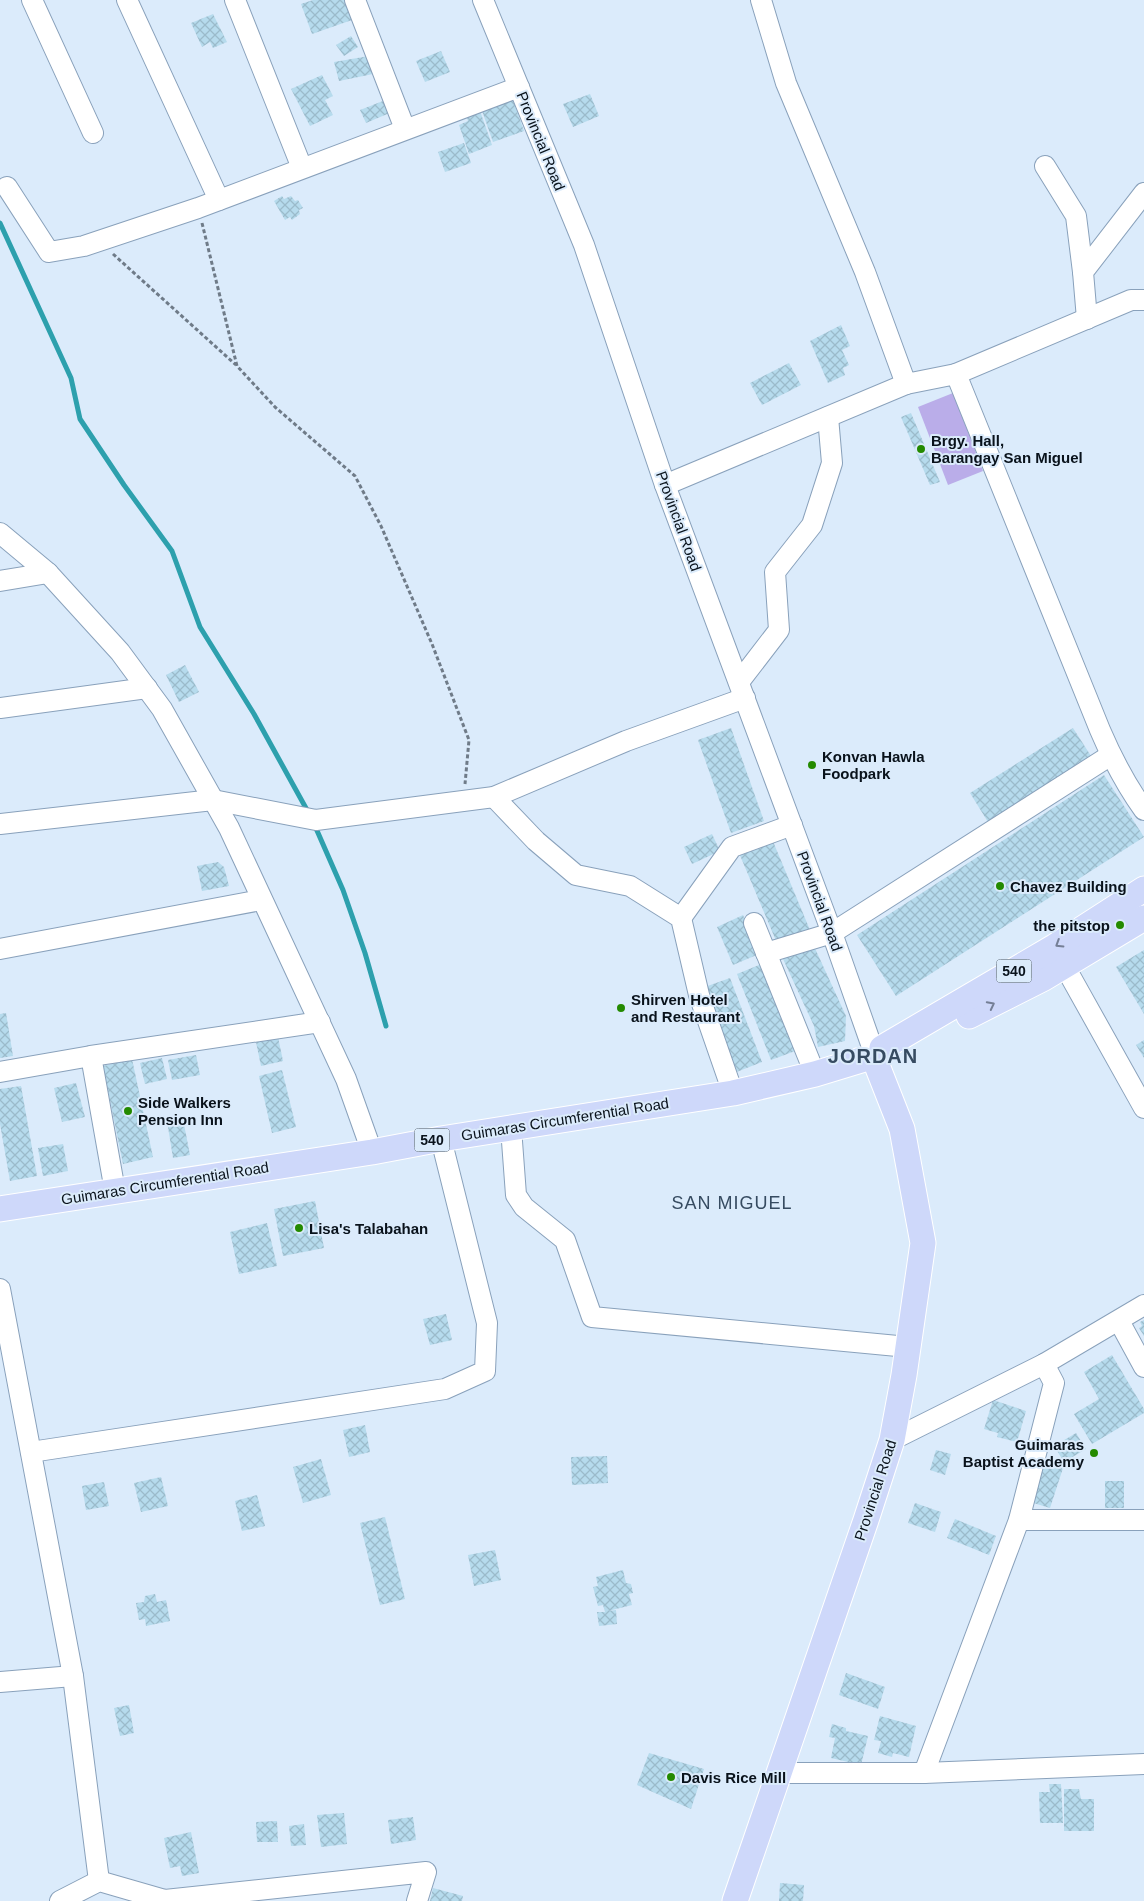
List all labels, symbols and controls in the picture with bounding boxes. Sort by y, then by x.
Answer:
street label: Provincial Road [513,89,569,193]
place label: Brgy. Hall, Barangay San Miguel [931,432,1083,466]
marker: Brgy. Hall, Barangay San Miguel [915,443,927,455]
street label: Provincial Road [653,469,705,573]
place label: Konvan Hawla Foodpark [822,748,925,782]
marker: Konvan Hawla Foodpark [806,759,818,771]
street label: Provincial Road [794,849,846,953]
place label: Chavez Building [1010,878,1127,895]
marker: Chavez Building [994,880,1006,892]
place label: the pitstop [1033,917,1110,934]
marker: the pitstop [1114,919,1126,931]
one-way arrow [1055,938,1064,947]
road number: 540 [996,959,1032,982]
place label: Shirven Hotel and Restaurant [631,991,740,1025]
one-way arrow [985,1001,994,1011]
marker: Shirven Hotel and Restaurant [615,1002,627,1014]
district label: JORDAN [828,1045,918,1067]
place label: Side Walkers Pension Inn [138,1094,231,1128]
street label: Guimaras Circumferential Road [460,1094,670,1144]
marker: Side Walkers Pension Inn [122,1105,134,1117]
road number: 540 [414,1128,450,1152]
street label: Guimaras Circumferential Road [60,1158,270,1208]
district label: SAN MIGUEL [671,1193,793,1213]
place label: Lisa's Talabahan [309,1220,428,1237]
marker: Lisa's Talabahan [293,1222,305,1234]
place label: Guimaras Baptist Academy [963,1436,1085,1470]
street label: Provincial Road [851,1437,899,1543]
marker: Guimaras Baptist Academy [1088,1447,1100,1459]
place label: Davis Rice Mill [681,1769,786,1786]
marker: Davis Rice Mill [665,1771,677,1783]

